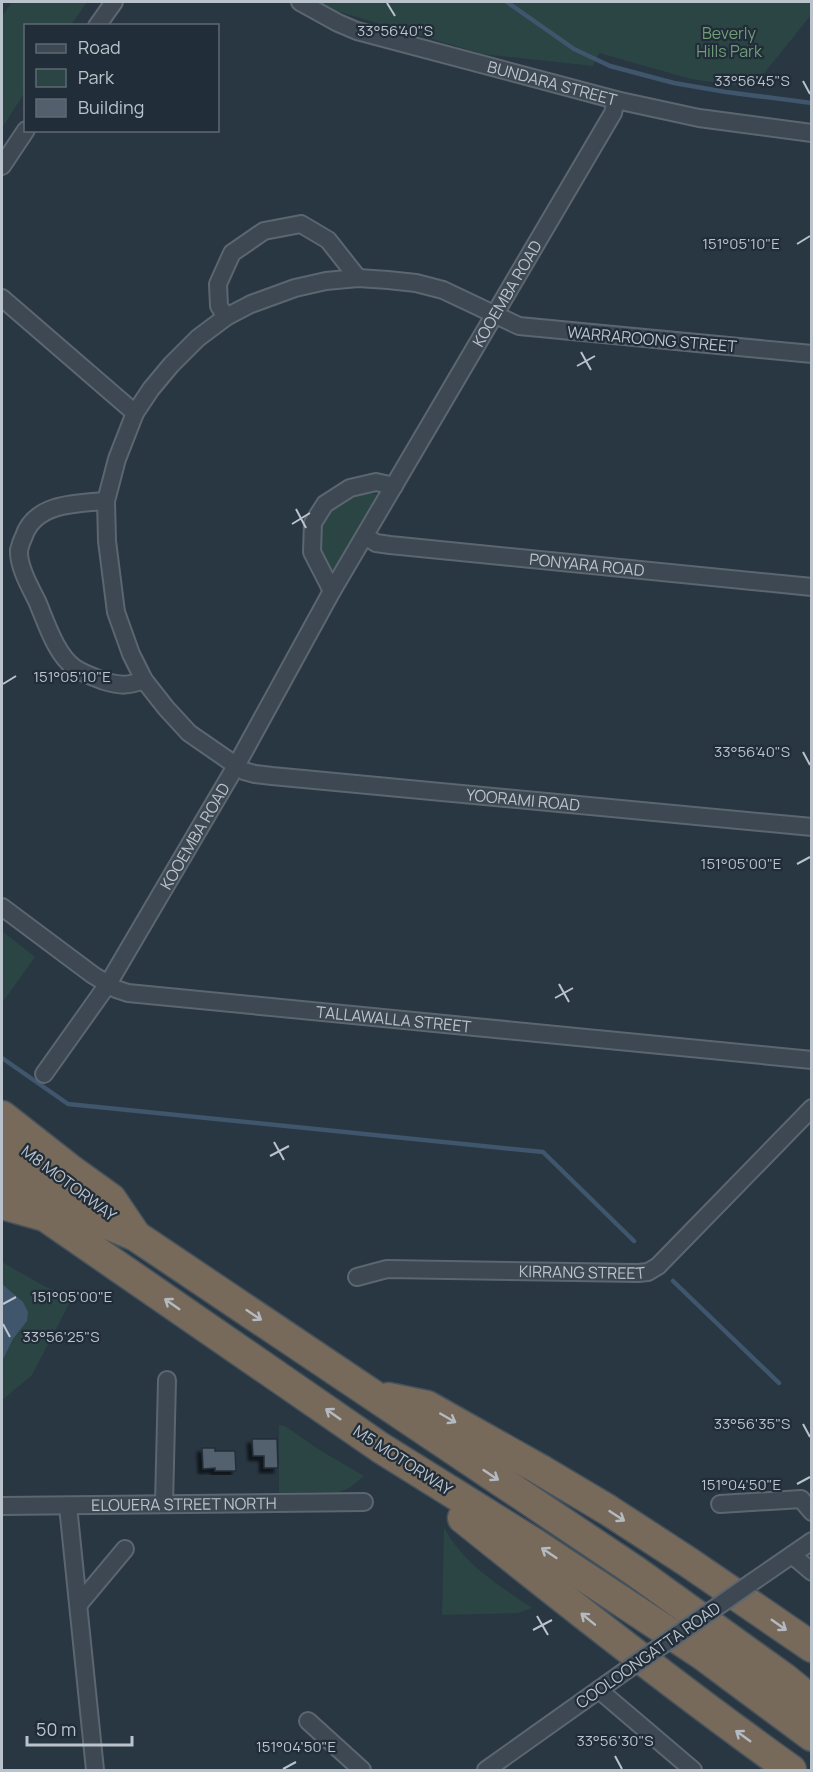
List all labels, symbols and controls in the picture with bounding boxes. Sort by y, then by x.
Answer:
text: 33°56'40"S [357,20,433,41]
park label: Beverly Hills Park [696,22,763,62]
legend [24,24,219,132]
text: Road [78,35,121,59]
street label: BUNDARA STREET [485,55,620,111]
text: Park [78,65,115,89]
text: 33°56'45"S [714,70,790,91]
text: Building [78,95,144,119]
text: 151°05'10"E [702,233,780,254]
street label: KOOEMBA ROAD [467,236,547,351]
street label: WARRAROONG STREET [566,321,738,357]
street label: PONYARA ROAD [528,548,646,581]
text: 151°05'10"E [33,666,111,687]
text: 33°56'40"S [714,741,790,762]
street label: KOOEMBA ROAD [155,778,235,893]
street label: YOORAMI ROAD [465,783,581,816]
text: 151°05'00"E [701,853,781,874]
street label: TALLAWALLA STREET [315,1000,473,1038]
street label: M8 MOTORWAY [17,1140,121,1226]
street label: KIRRANG STREET [519,1260,647,1284]
text: 151°05'00"E [32,1286,112,1307]
one-way arrow [164,1298,181,1310]
one-way arrow [245,1309,262,1321]
text: 33°56'25"S [23,1326,99,1347]
one-way arrow [325,1408,341,1420]
one-way arrow [439,1413,456,1425]
text: 33°56'35"S [714,1413,790,1434]
street label: M5 MOTORWAY [349,1420,457,1500]
one-way arrow [483,1468,500,1481]
text: 151°04'50"E [701,1474,781,1495]
street label: ELOUERA STREET NORTH [91,1492,277,1516]
one-way arrow [608,1510,625,1522]
one-way arrow [541,1547,558,1560]
street label: COOLOONGATTA ROAD [571,1597,725,1713]
one-way arrow [580,1612,596,1625]
one-way arrow [770,1619,787,1631]
scale bar [27,1709,132,1747]
text: 50 m [36,1717,76,1741]
text: 33°56'30"S [576,1730,654,1751]
one-way arrow [736,1730,752,1743]
text: 151°04'50"E [256,1736,336,1757]

